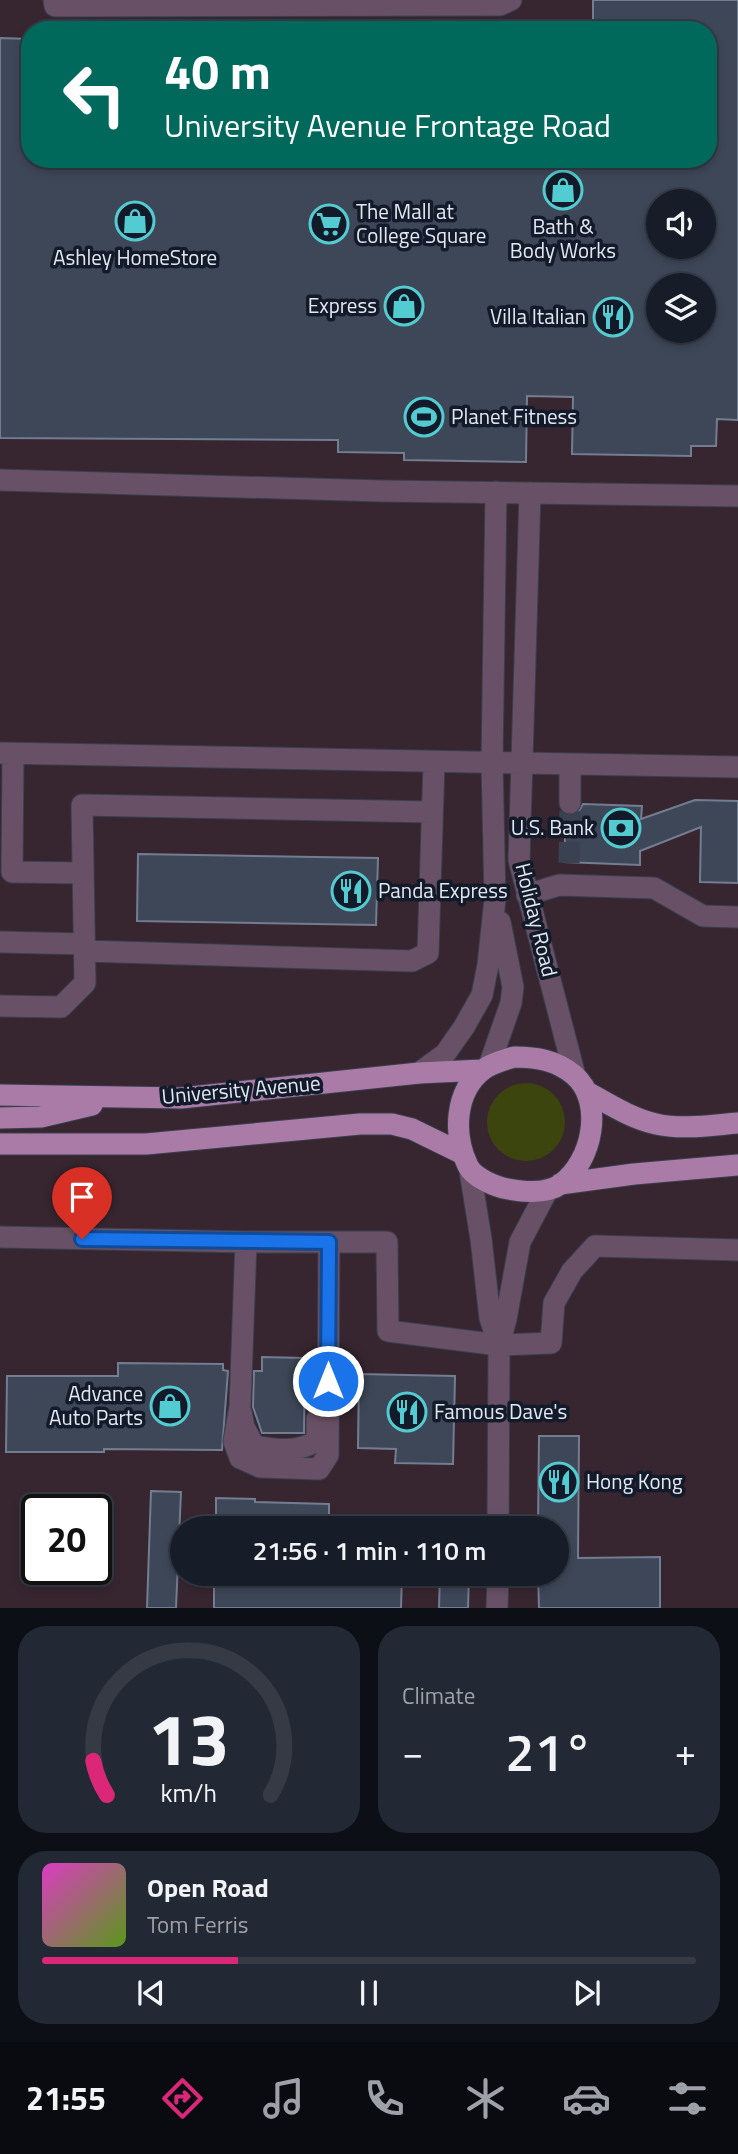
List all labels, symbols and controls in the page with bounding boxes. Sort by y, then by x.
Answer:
text: 40 m [164,33,271,108]
icon: left [49,49,140,140]
text: University Avenue Frontage Road [164,101,611,149]
shop icon: Bath & Body Works [542,169,584,211]
map controls [646,189,716,343]
button: sound [646,189,716,259]
place label: The Mall at College Square [356,195,486,251]
shop icon: Ashley HomeStore [114,200,156,242]
supermarket icon: The Mall at College Square [308,203,350,245]
place label: Bath & Body Works [510,210,616,266]
place label: Ashley HomeStore [53,241,217,273]
button: layers [646,273,716,343]
shop icon: Express [383,285,425,327]
place label: Express [308,289,377,321]
restaurant icon: Villa Italian [592,296,634,338]
place label: Villa Italian [490,300,586,332]
sports icon: Planet Fitness [403,396,445,438]
place label: Planet Fitness [451,400,577,432]
bank icon: U.S. Bank [600,807,642,849]
place label: U.S. Bank [511,811,594,843]
street label: Holiday Road [507,859,567,980]
restaurant icon: Panda Express [330,870,372,912]
place label: Panda Express [378,874,508,906]
street label: University Avenue [160,1066,322,1112]
pin [52,1167,112,1239]
icon: arrive [63,1178,101,1216]
position arrow [291,1344,365,1418]
place label: Advance Auto Parts [49,1377,143,1433]
shop icon: Advance Auto Parts [149,1385,191,1427]
restaurant icon: Famous Dave's [386,1391,428,1433]
place label: Famous Dave's [434,1395,567,1427]
restaurant icon: Hong Kong [538,1461,580,1503]
place label: Hong Kong [586,1465,683,1497]
speed limit sign: 20 [21,1494,112,1585]
text: 21:56 · 1 min · 110 m [253,1531,486,1570]
text: Climate [402,1678,475,1713]
text: 13 [148,1684,230,1794]
text: 21° [505,1712,593,1791]
text: − [402,1723,423,1781]
text: + [675,1723,696,1781]
text: km/h [161,1774,217,1812]
text: Open Road [147,1868,269,1907]
text: Tom Ferris [147,1907,248,1942]
icon: previous [132,1974,170,2012]
icon: pause [350,1974,388,2012]
icon: next [568,1974,606,2012]
text: 21:55 [26,2074,106,2122]
icon: directions [158,2074,207,2123]
icon: music [259,2074,308,2123]
icon: phone [360,2074,409,2123]
icon: climate [461,2074,510,2123]
icon: car [562,2074,611,2123]
icon: filters [663,2074,712,2123]

